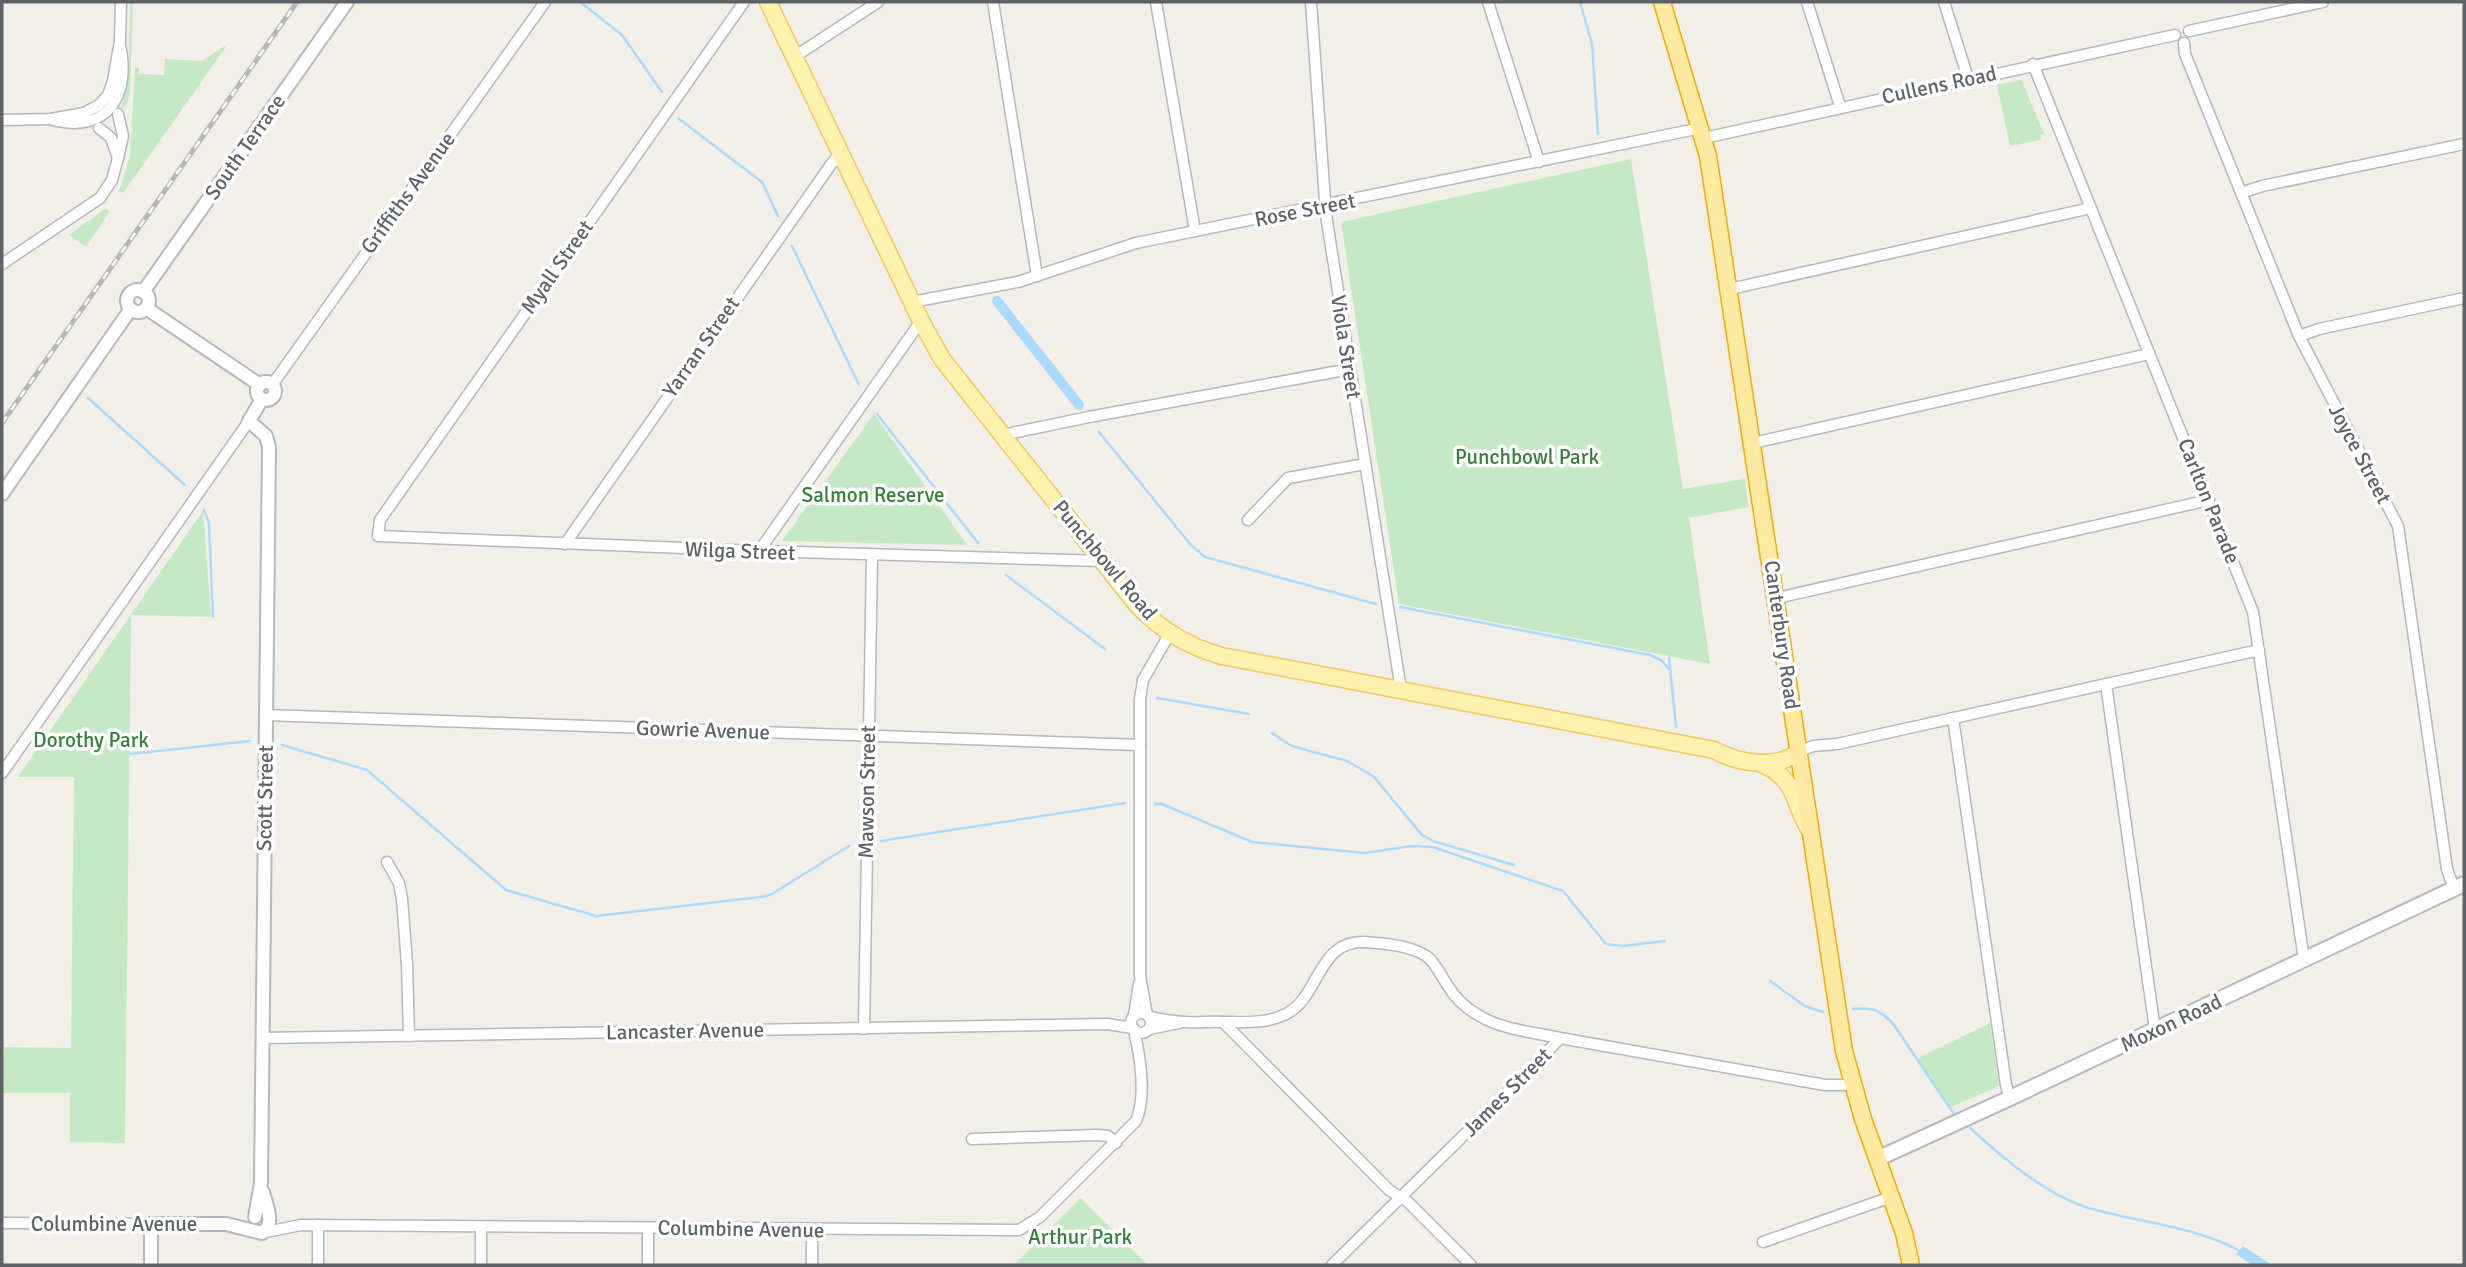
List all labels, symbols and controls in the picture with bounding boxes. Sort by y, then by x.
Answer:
street label: Cullens Road [1879,60,1999,110]
street label: South Terrace [199,89,291,205]
street label: Griffiths Avenue [355,127,461,259]
street label: Rose Street [1252,187,1358,233]
street label: Myall Street [515,215,599,319]
street label: Yarran Street [657,292,745,402]
street label: Viola Street [1325,293,1367,401]
street label: Joyce Street [2323,400,2397,508]
street label: Carlton Parade [2172,435,2246,567]
park label: Punchbowl Park [1455,444,1599,470]
park label: Salmon Reserve [802,482,944,508]
street label: Punchbowl Road [1047,495,1163,625]
street label: Wilga Street [684,536,796,566]
street label: Canterbury Road [1759,559,1805,711]
street label: Gowrie Avenue [636,715,770,745]
street label: Mawson Street [853,725,881,859]
park label: Dorothy Park [33,727,149,753]
street label: Scott Street [251,745,279,851]
street label: Moxon Road [2116,988,2226,1058]
street label: Lancaster Avenue [606,1017,764,1045]
street label: James Street [1457,1042,1557,1142]
street label: Columbine Avenue [31,1211,197,1237]
street label: Columbine Avenue [657,1215,825,1243]
park label: Arthur Park [1028,1224,1132,1250]

